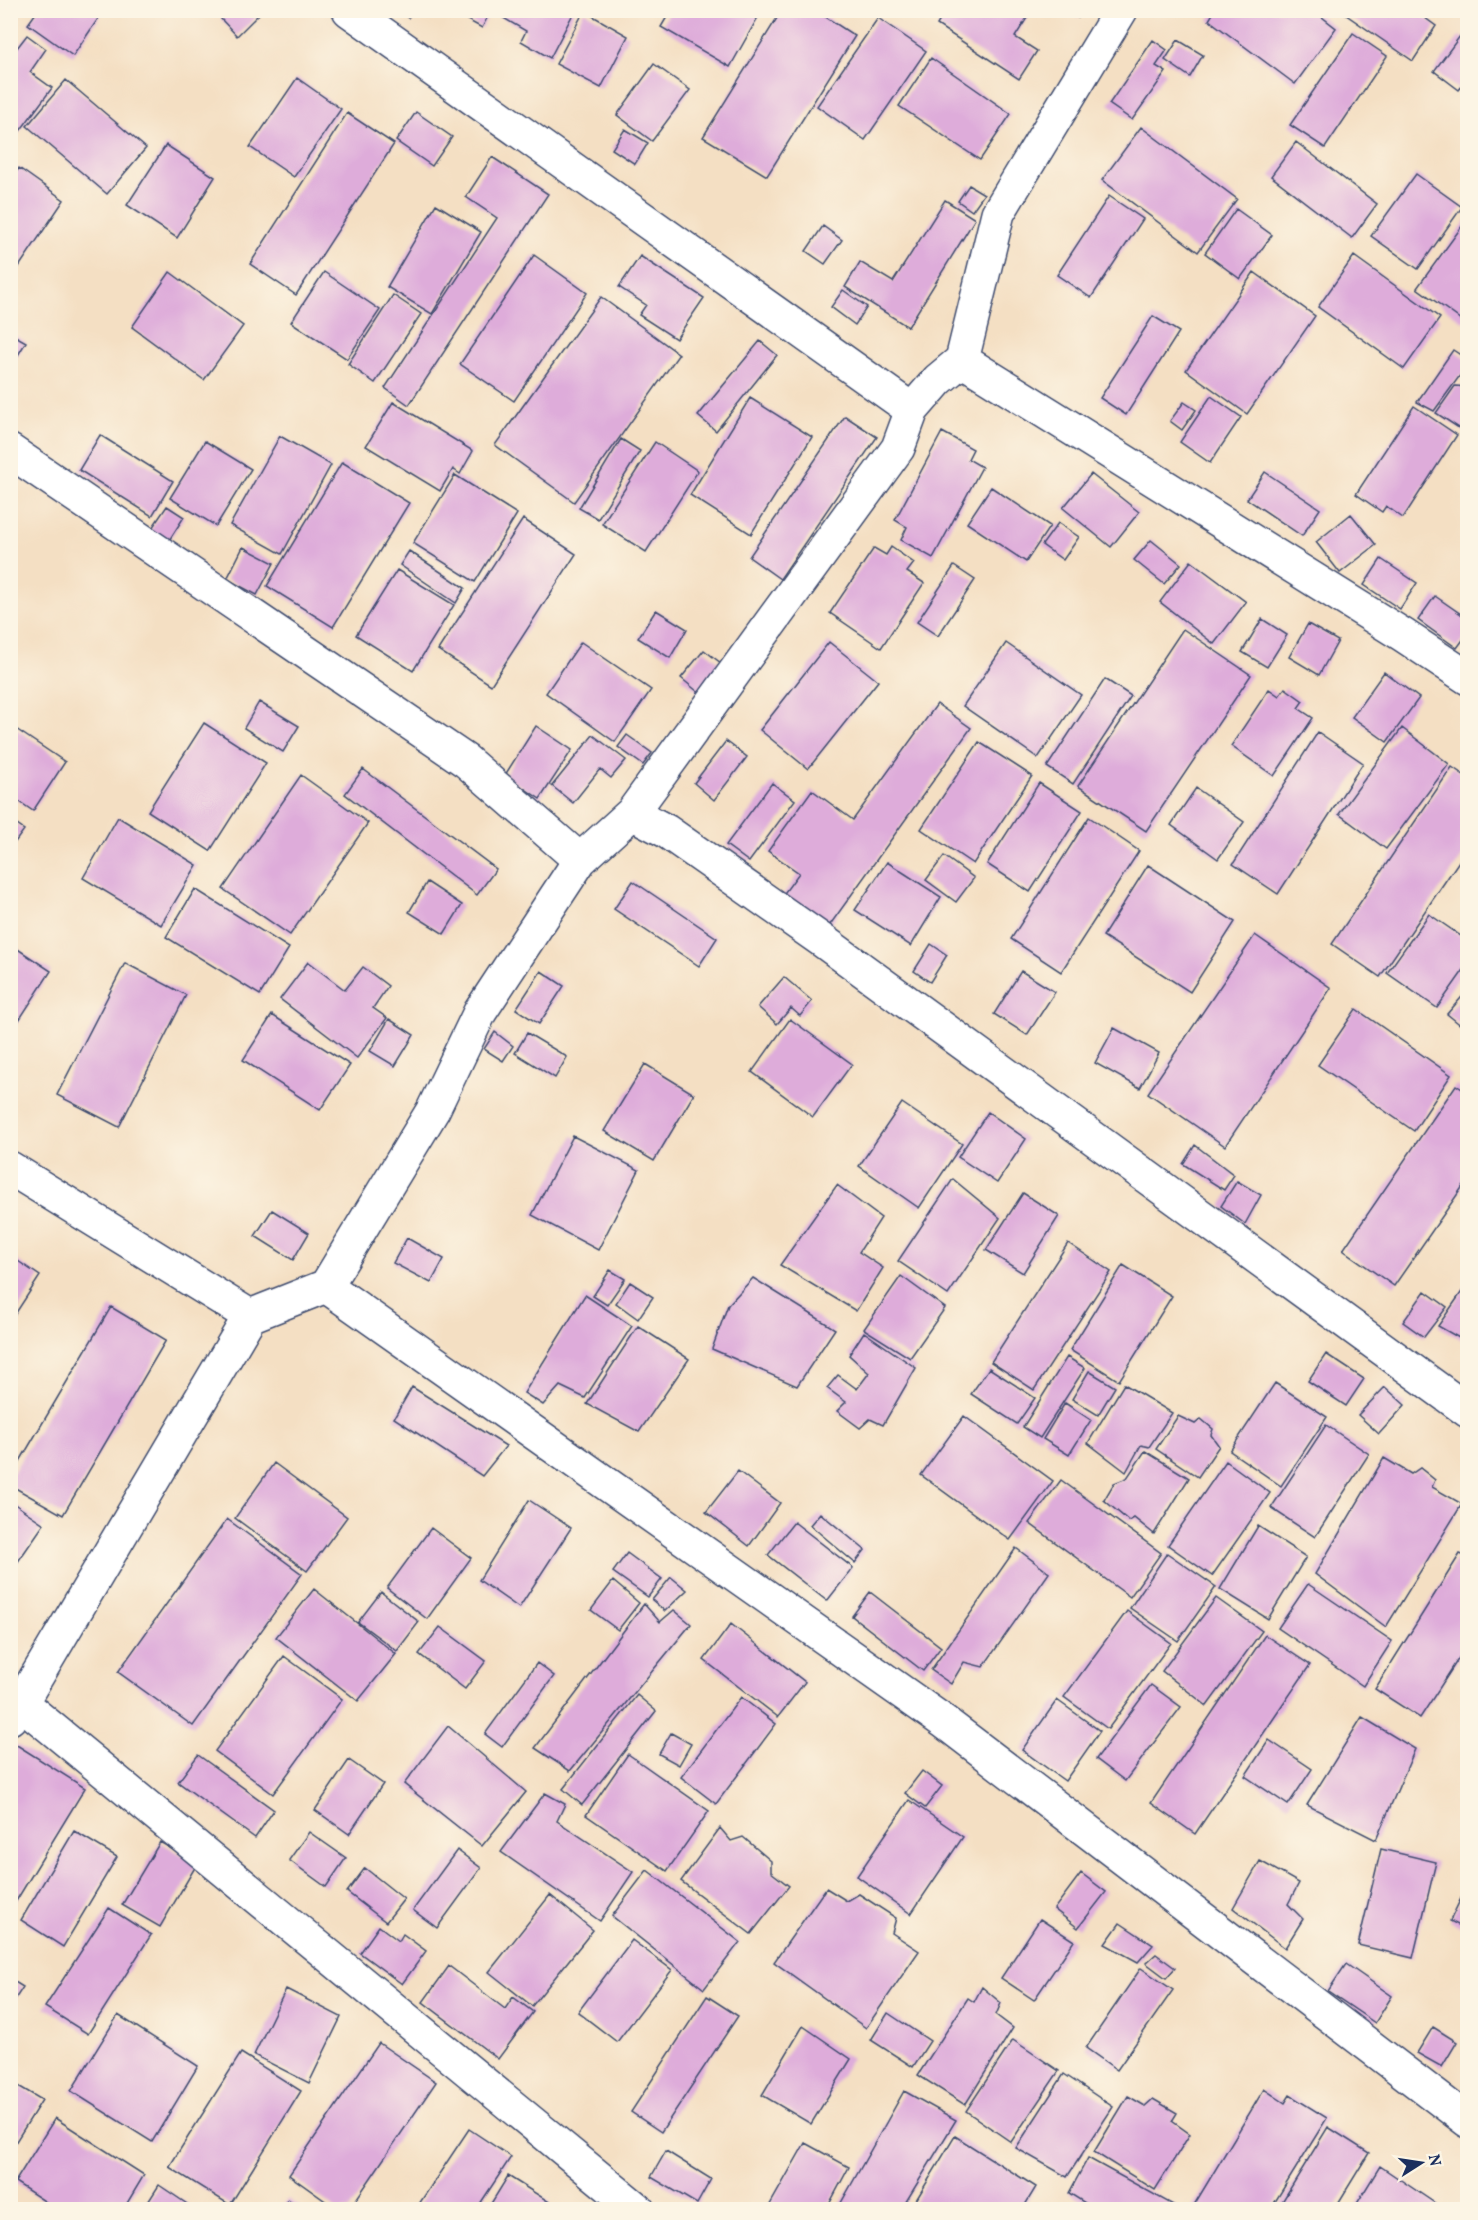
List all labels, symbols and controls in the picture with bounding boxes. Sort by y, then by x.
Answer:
north arrow [1391,2133,1451,2193]
text: N [1422,2152,1446,2169]

